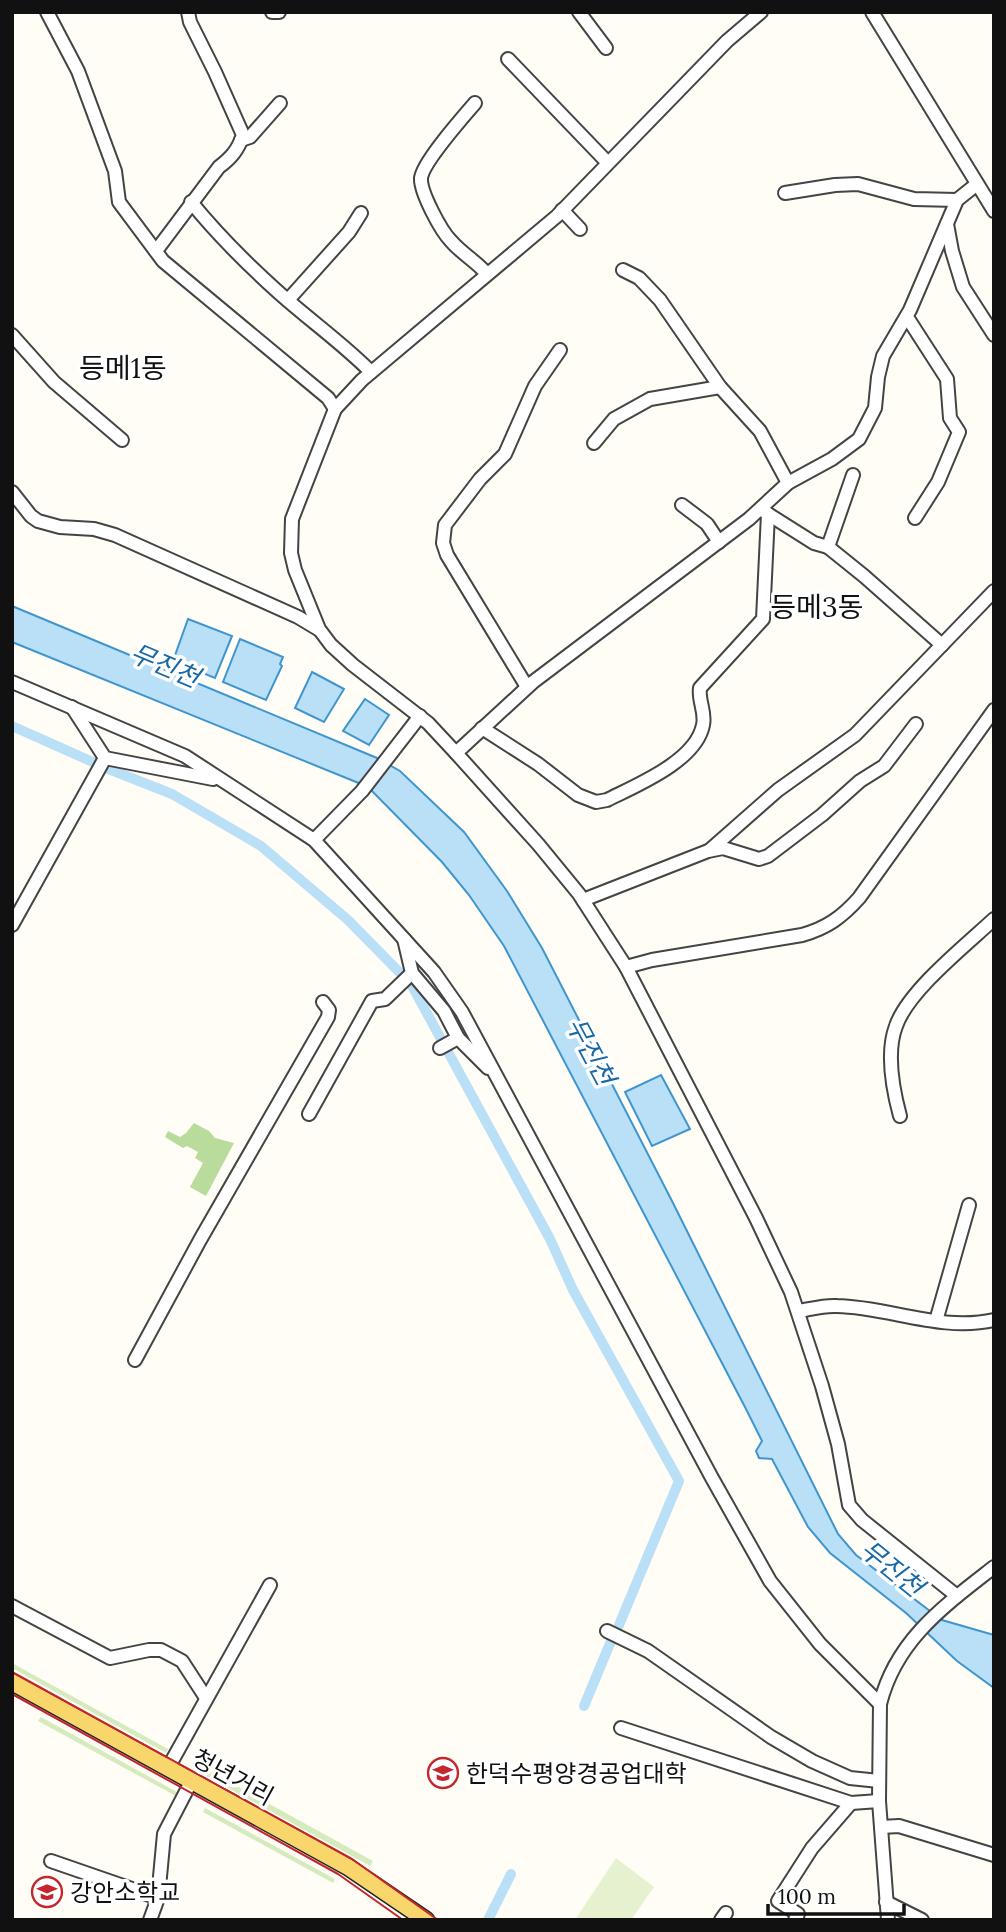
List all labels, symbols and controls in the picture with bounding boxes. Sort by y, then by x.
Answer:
district label: 등메1동 [79,350,167,386]
district label: 등메3동 [771,589,863,625]
water label: 무진천 [126,636,207,695]
water label: 무진천 [560,1012,624,1093]
water label: 무진천 [854,1533,933,1605]
street label: 청년거리 [187,1742,279,1812]
school or university icon: 한덕수평양경공업대학 [426,1756,460,1790]
place label: 한덕수평양경공업대학 [466,1758,687,1789]
scale bar [768,1872,904,1916]
school or university icon: 강안소학교 [30,1875,64,1909]
place label: 강안소학교 [70,1877,180,1908]
text: 100 m [778,1883,836,1910]

